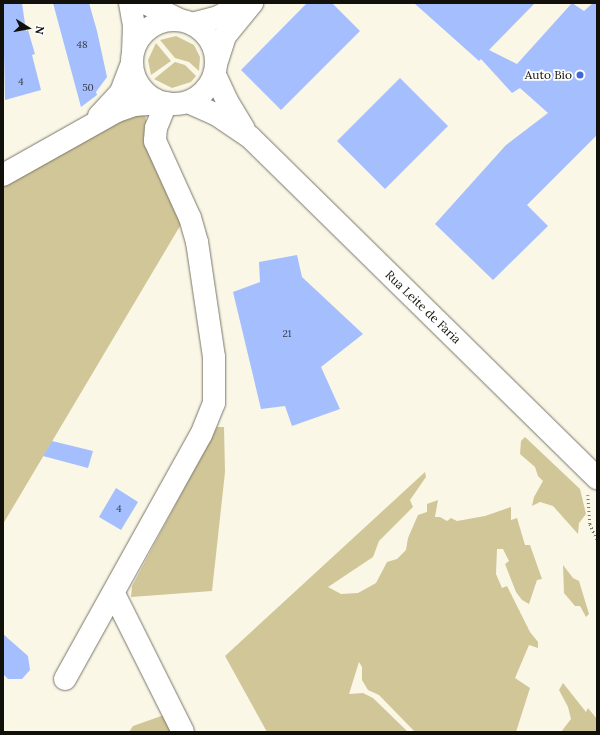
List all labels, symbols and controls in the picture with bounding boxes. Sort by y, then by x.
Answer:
north arrow [8,8,48,48]
text: N [32,25,47,36]
house number: 48 [76,39,88,51]
place label: Auto Bio [525,68,572,82]
marker: Auto Bio [575,70,585,80]
house number: 4 [18,76,24,88]
house number: 50 [82,82,94,94]
street label: Rua Leite de Faria [382,267,464,347]
house number: 21 [282,328,292,340]
house number: 4 [116,503,122,515]

